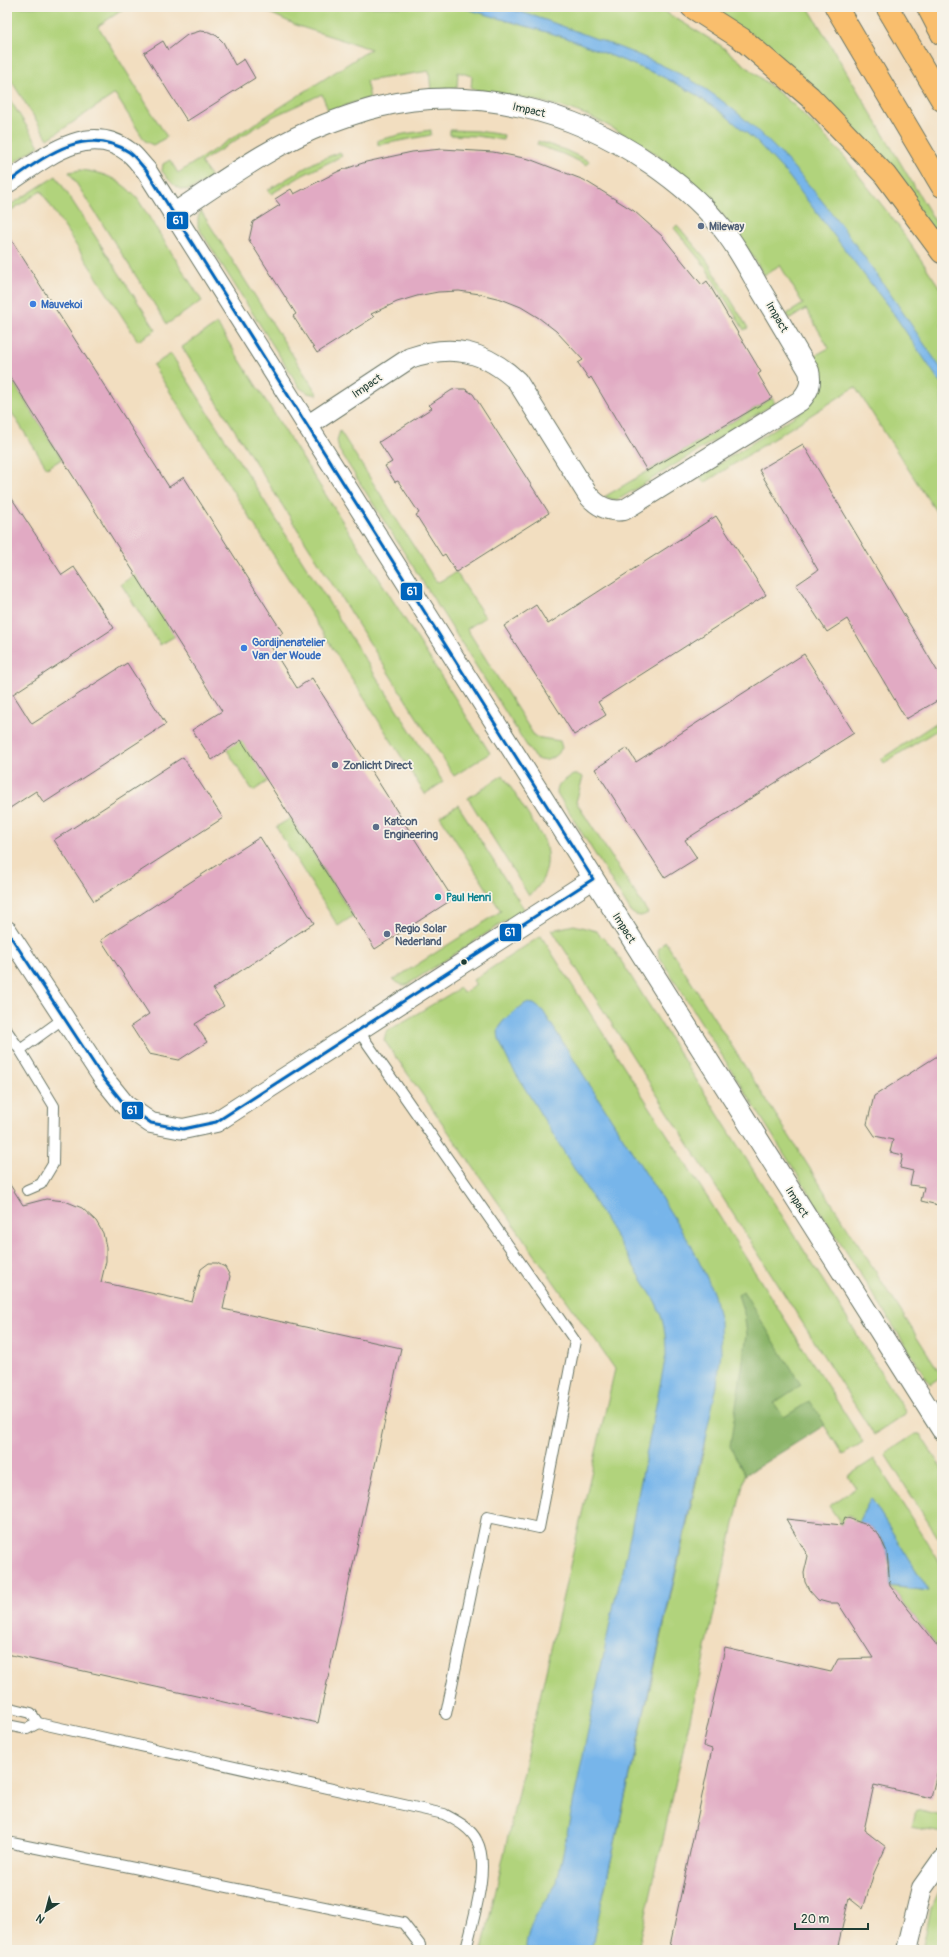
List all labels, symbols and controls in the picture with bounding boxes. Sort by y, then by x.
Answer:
street label: Impact [511,100,547,120]
line badge: 61 [166,211,189,230]
text: 61 [173,214,183,227]
place label: Mileway [709,220,744,233]
marker: Mileway [696,221,706,231]
place label: Mauvekoi [41,298,82,311]
marker: Mauvekoi [28,299,38,309]
street label: Impact [763,299,791,335]
street label: Impact [350,371,385,401]
line badge: 61 [400,582,423,601]
text: 61 [407,585,417,598]
place label: Gordijnenatelier Van der Woude [252,636,326,662]
marker: Gordijnenatelier Van der Woude [239,643,249,653]
place label: Zonlicht Direct [343,759,413,772]
marker: Zonlicht Direct [330,760,340,770]
place label: Katcon Engineering [384,815,438,841]
marker: Katcon Engineering [371,822,381,832]
place label: Paul Henri [446,891,491,904]
marker: Paul Henri [433,892,443,902]
street label: Impact [610,910,639,946]
place label: Regio Solar Nederland [395,922,448,948]
line badge: 61 [499,923,522,942]
text: 61 [505,926,515,939]
marker: Regio Solar Nederland [382,929,392,939]
unlabelled marker [459,957,469,967]
line badge: 61 [121,1101,144,1120]
text: 61 [127,1104,137,1117]
street label: Impact [783,1184,812,1220]
north arrow [26,1891,66,1931]
scale bar [795,1905,868,1931]
text: N [33,1911,47,1926]
text: 20 m [801,1912,830,1927]

